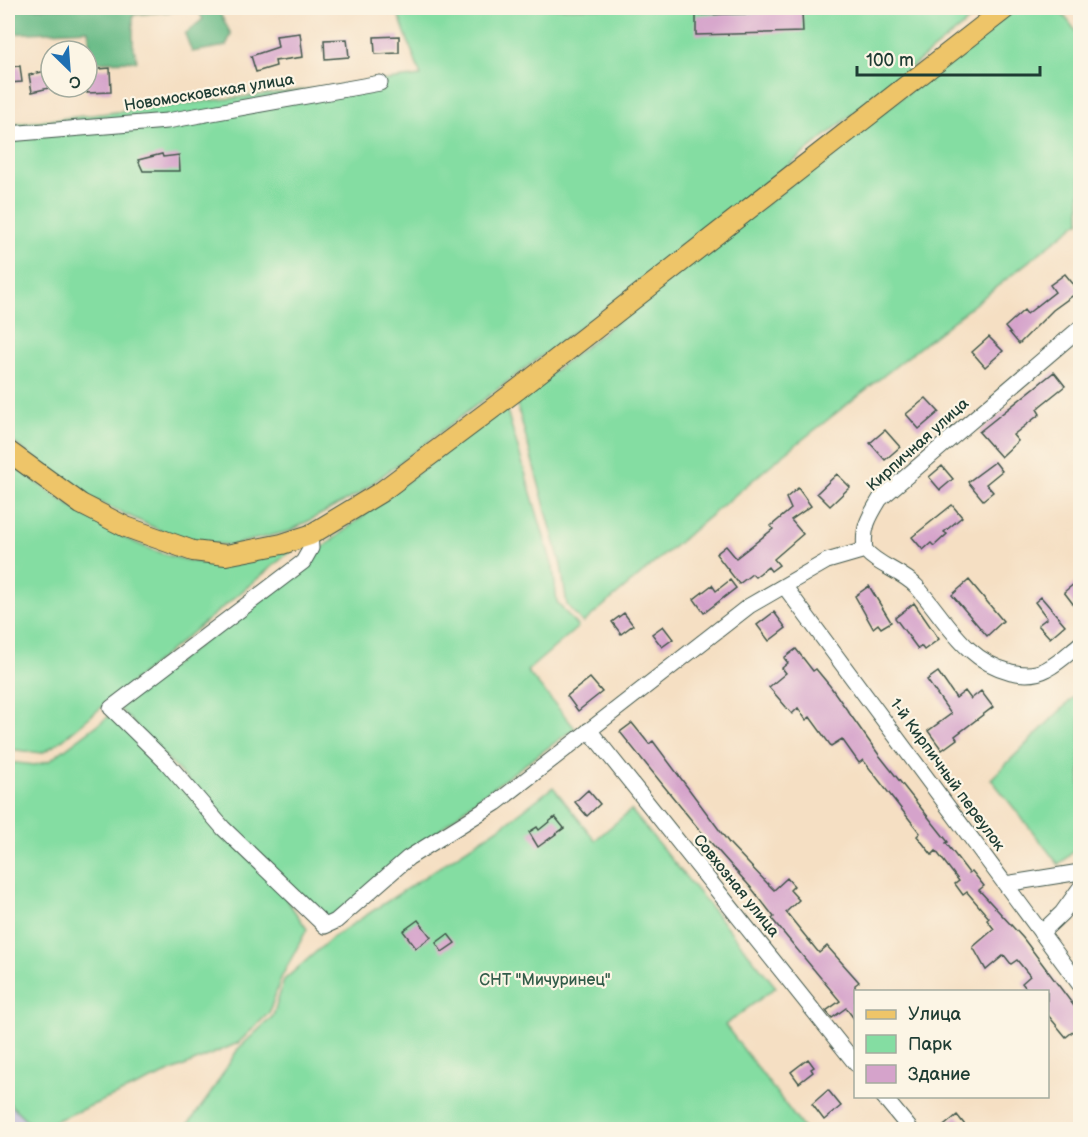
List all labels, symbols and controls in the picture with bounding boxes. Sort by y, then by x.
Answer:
north arrow [39,39,99,99]
scale bar [857,39,1040,77]
text: 100 m [866,50,914,71]
text: С [66,70,84,92]
street label: Новомосковская улица [123,70,296,116]
street label: Кирпичная улица [863,394,973,496]
street label: 1-й Кирпичный переулок [885,695,1009,855]
street label: Совхозная улица [689,831,784,942]
park label: СНТ "Мичуринец" [479,971,611,990]
legend [854,990,1049,1098]
text: Улица [908,1004,962,1025]
text: Парк [908,1034,952,1055]
text: Здание [908,1064,970,1085]

